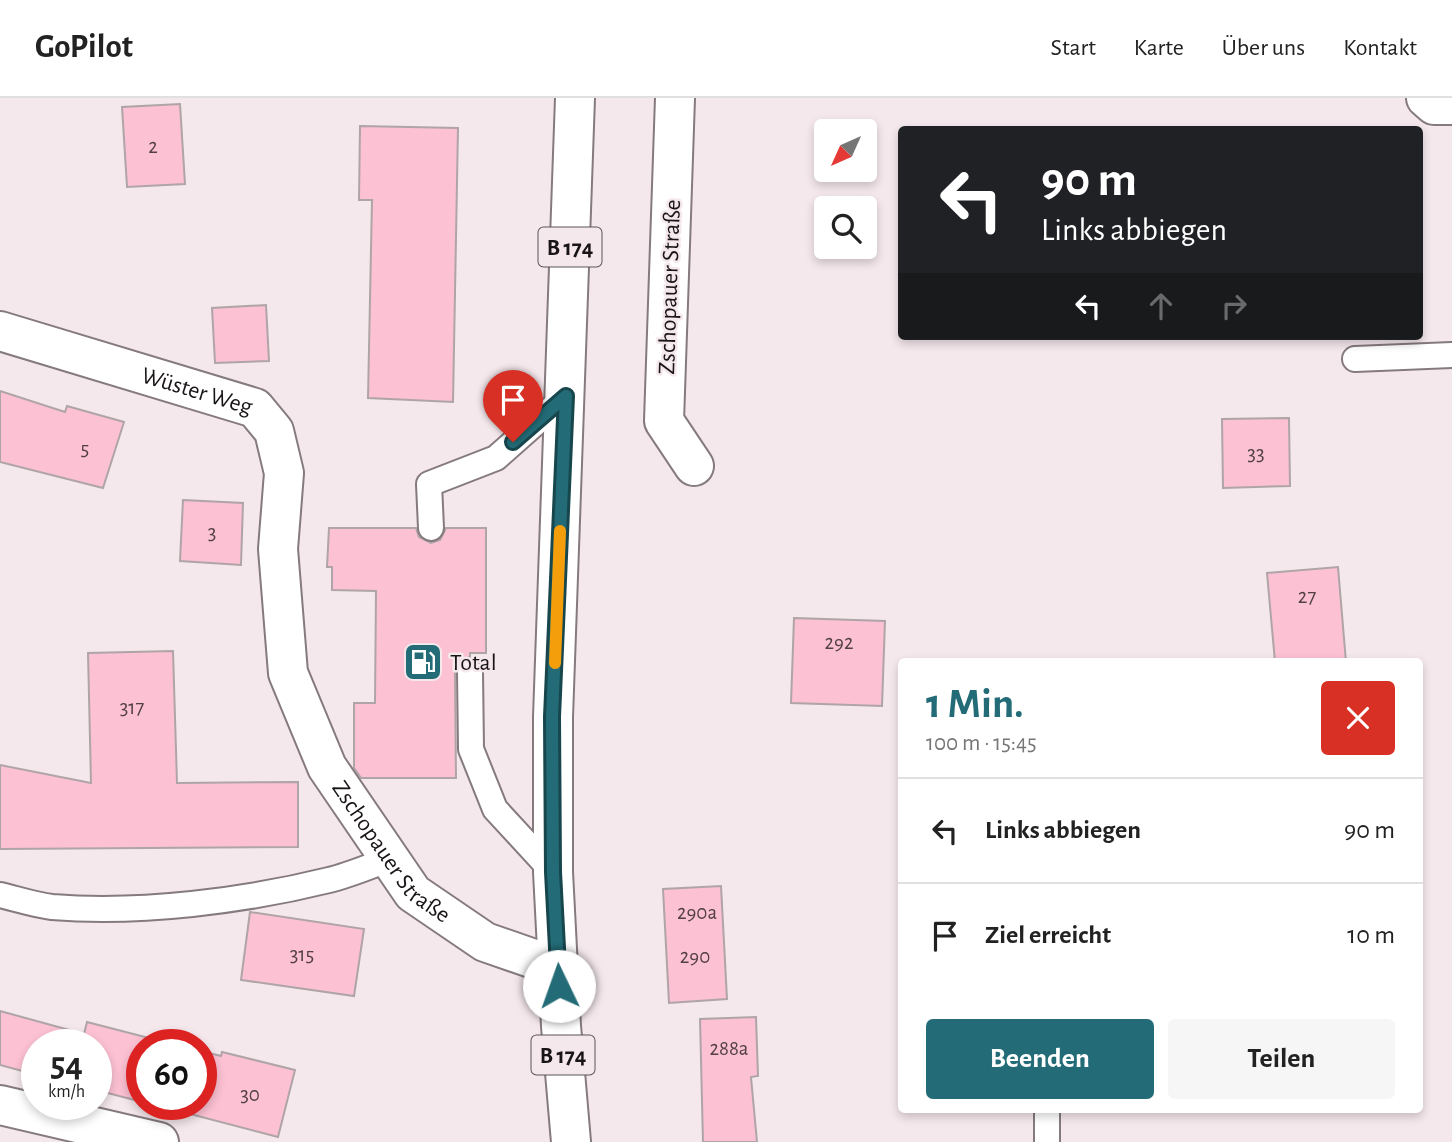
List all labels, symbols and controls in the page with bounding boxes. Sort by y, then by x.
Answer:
text: GoPilot [35,31,133,64]
text: Start [1051,36,1096,60]
text: Karte [1134,36,1184,60]
text: Über uns [1222,36,1305,60]
text: Kontakt [1343,36,1417,60]
north arrow [814,119,877,182]
map controls [814,119,877,259]
house number: 2 [148,136,158,157]
icon: left [926,154,1017,245]
text: 90 m [1041,156,1137,205]
button: search [814,196,877,259]
street label: Zschopauer Straße [655,199,685,375]
text: Links abbiegen [1041,214,1227,246]
road number: B 174 [538,228,602,266]
icon: left [1069,287,1107,325]
icon: ahead [1142,287,1180,325]
icon: right [1215,287,1253,325]
street label: Wüster Weg [139,363,255,420]
pin [483,370,543,442]
icon: arrive [494,381,532,419]
house number: 5 [81,438,89,459]
house number: 33 [1247,443,1265,464]
house number: 3 [208,522,216,543]
house number: 27 [1298,586,1316,607]
house number: 292 [825,632,853,653]
fuel station icon: Total [402,641,444,683]
place label: Total [450,651,497,675]
button: close [1321,681,1395,755]
text: 1 Min. [926,683,1024,725]
house number: 317 [120,697,145,718]
text: 100 m · 15:45 [926,732,1037,755]
street label: Zschopauer Straße [327,777,454,928]
icon: left [926,812,964,850]
text: Links abbiegen [985,817,1141,843]
text: 90 m [1344,817,1395,843]
house number: 290a [677,902,717,923]
icon: arrive [926,917,964,955]
text: Ziel erreicht [985,922,1111,948]
text: 10 m [1347,922,1395,948]
house number: 315 [290,944,314,965]
house number: 290 [680,946,710,967]
position arrow [522,949,596,1023]
button: Beenden [926,1019,1154,1099]
button: Teilen [1168,1019,1395,1099]
speed limit sign: 60 [126,1029,217,1120]
road number: B 174 [532,1036,594,1074]
house number: 288a [709,1038,749,1059]
text: 54 [50,1048,83,1083]
text: km/h [48,1083,85,1101]
house number: 30 [240,1084,260,1105]

